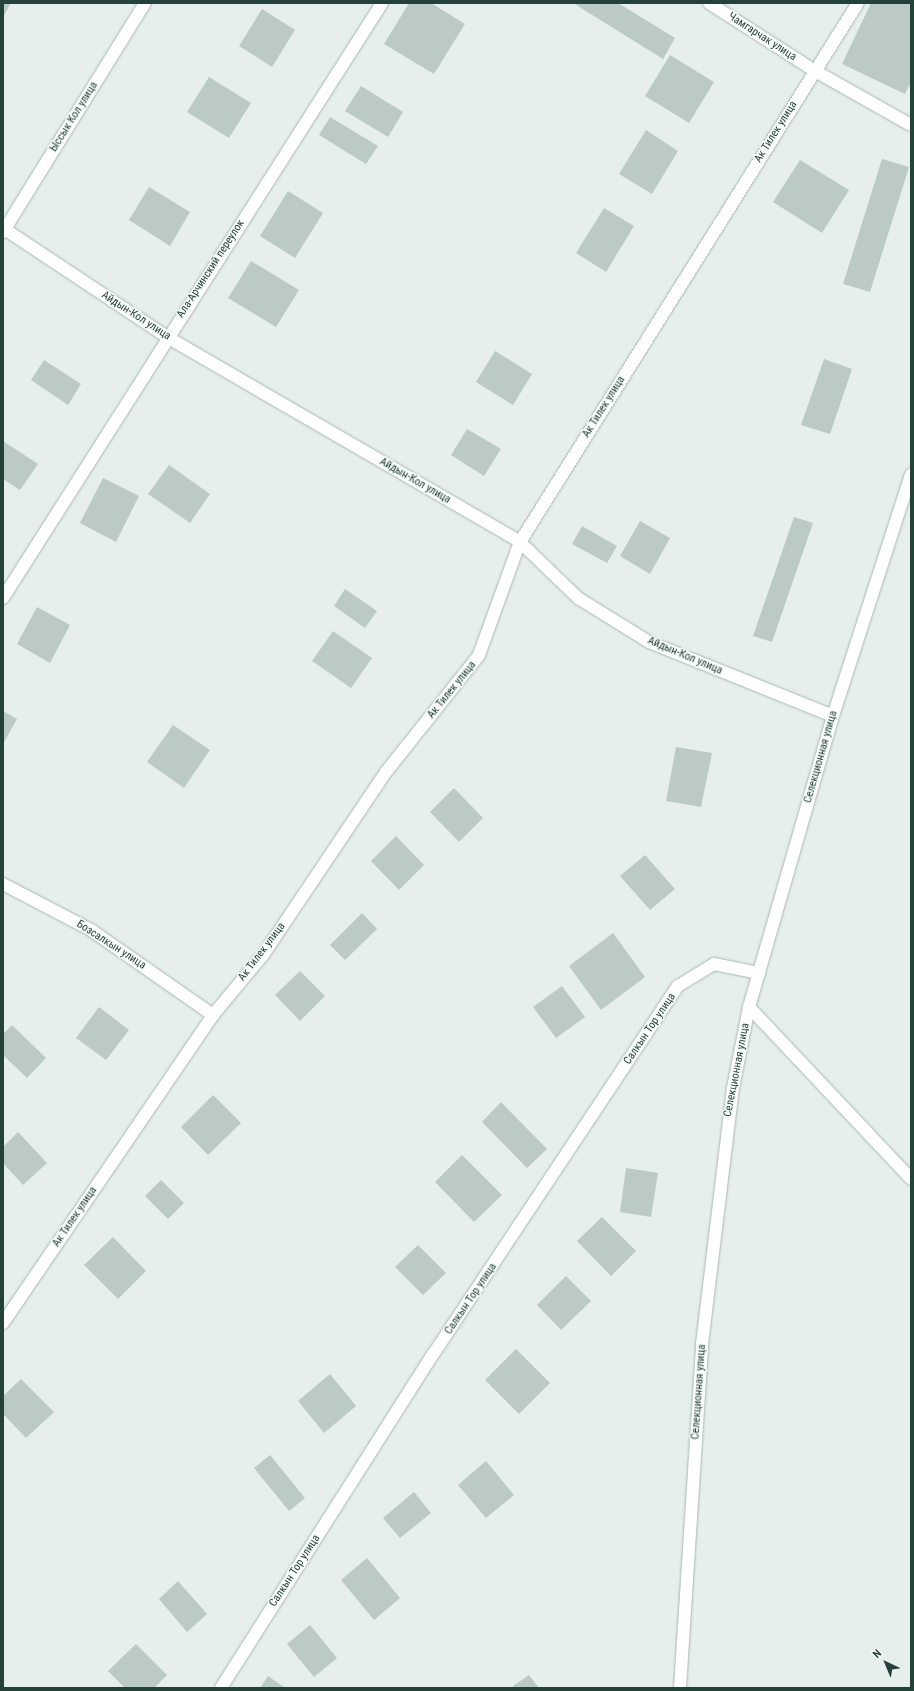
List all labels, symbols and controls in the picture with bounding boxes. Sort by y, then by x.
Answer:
street label: Чамгарчак улица [725,10,799,64]
street label: Ыссык Кол улица [47,80,101,154]
street label: Ак Тилек улица [752,99,800,165]
street label: Ала-Арчинский переулок [174,217,248,321]
street label: Айдын-Кол улица [99,289,173,343]
street label: Ак Тилек улица [580,374,628,440]
street label: Айдын-Кол улица [377,455,453,507]
street label: Айдын-Кол улица [646,634,724,678]
street label: Ак Тилек улица [425,659,479,721]
street label: Селекционная улица [802,709,840,805]
street label: Бозсалкын улица [74,918,148,972]
street label: Ак Тилек улица [236,920,288,984]
street label: Салкын Тор улица [621,991,679,1067]
street label: Селекционная улица [721,1022,753,1118]
street label: Ак Тилек улица [50,1184,100,1250]
street label: Салкын Тор улица [442,1261,500,1337]
street label: Селекционная улица [689,1344,709,1440]
street label: Салкын Тор улица [267,1532,323,1610]
north arrow [866,1643,906,1683]
text: N [870,1647,884,1661]

